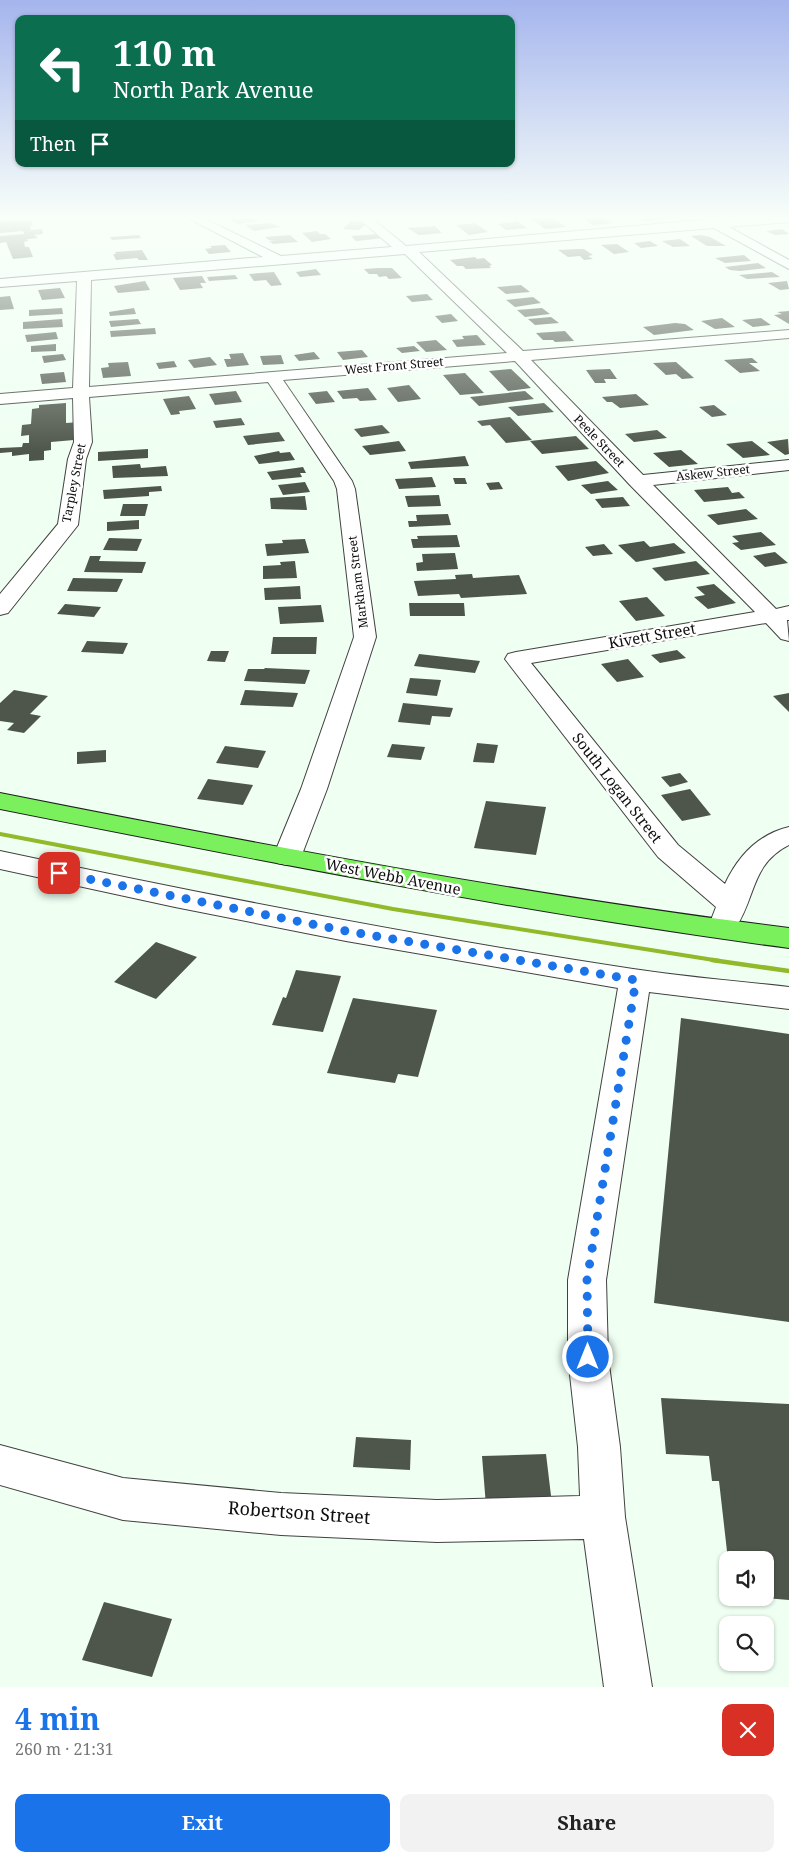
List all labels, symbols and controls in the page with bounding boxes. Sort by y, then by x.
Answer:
text: 110 m [113,29,216,76]
icon: left [30,35,95,100]
text: North Park Avenue [113,74,314,104]
icon: arrive [86,130,114,158]
text: Then [30,131,76,157]
street label: West Front Street [344,353,444,378]
street label: Peele Street [570,411,629,471]
street label: Tarpley Street [58,442,90,524]
street label: Askew Street [675,460,751,485]
street label: Markham Street [343,535,372,629]
street label: Kivett Street [607,617,697,653]
street label: South Logan Street [568,728,667,847]
pin [38,852,80,894]
street label: West Webb Avenue [324,853,463,899]
icon: arrive [45,859,73,887]
position arrow [561,1330,613,1382]
street label: Robertson Street [227,1495,371,1529]
map controls [719,1551,774,1671]
button: sound [719,1551,774,1606]
button: search [719,1616,774,1671]
text: 4 min [15,1698,100,1739]
button: close [722,1704,774,1756]
text: 260 m · 21:31 [15,1738,114,1760]
button: Exit [15,1794,390,1852]
button: Share [400,1794,774,1852]

